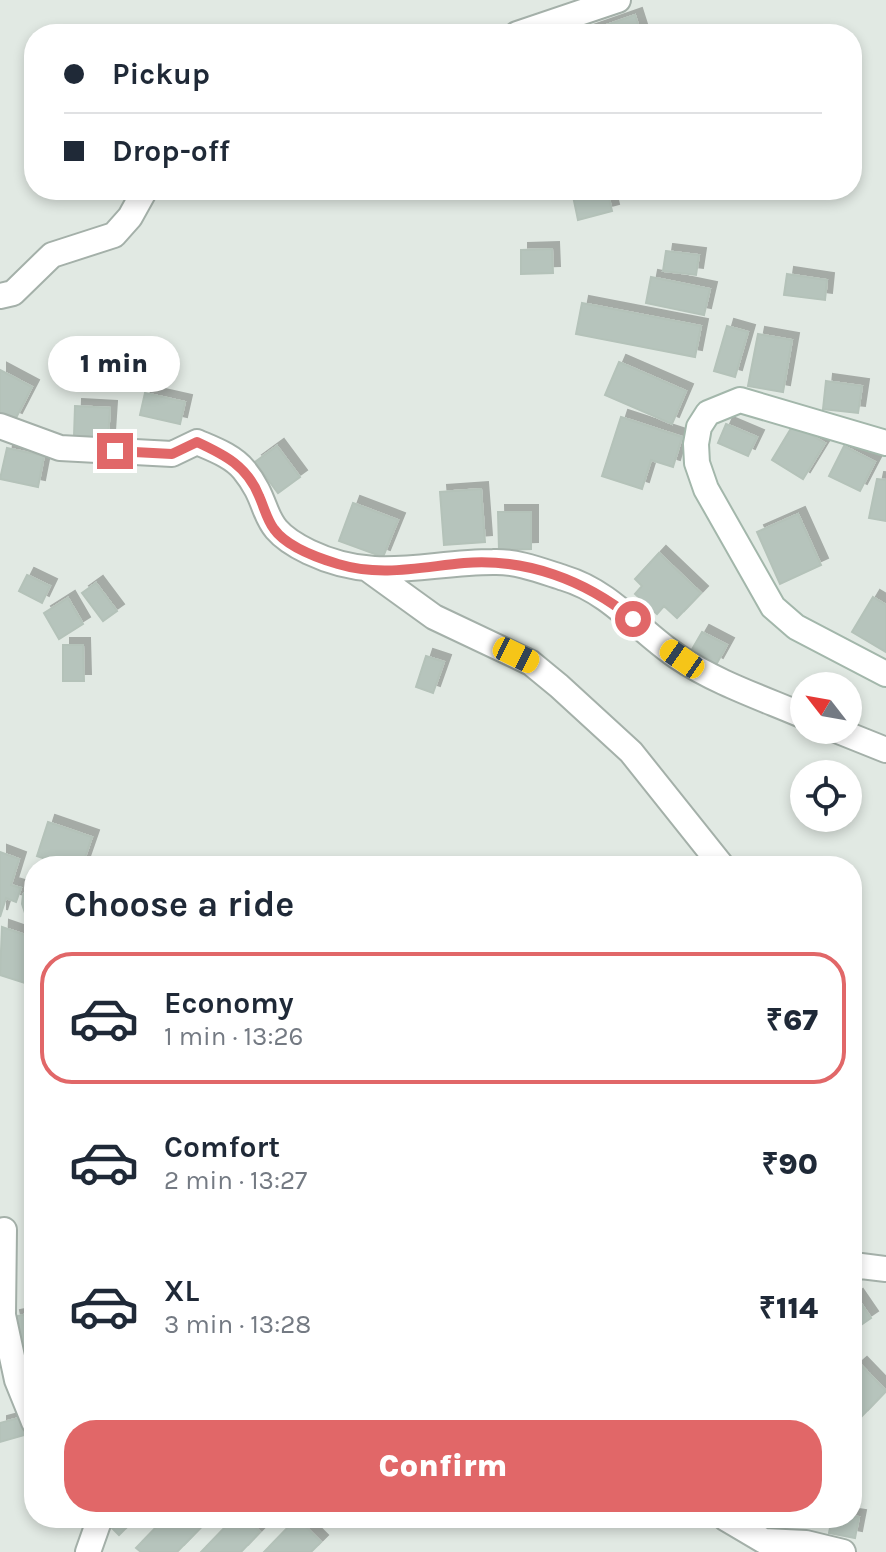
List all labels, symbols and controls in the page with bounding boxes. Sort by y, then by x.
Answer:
text: Pickup [112,56,210,92]
text: Drop-off [112,133,230,169]
callout: 1 min [49,335,181,391]
text: 1 min [80,348,148,379]
route end [97,433,133,469]
route start [615,601,651,637]
car [489,634,543,676]
car [655,635,709,683]
north arrow [790,672,862,744]
map controls [790,672,862,832]
button: locate [790,760,862,832]
text: Choose a ride [64,883,294,925]
icon: car [68,982,140,1054]
text: Economy [164,985,294,1021]
text: ₹67 [766,1002,818,1038]
text: 1 min · 13:26 [164,1021,303,1052]
icon: car [68,1126,140,1198]
text: Comfort [164,1129,280,1165]
text: ₹90 [761,1146,818,1182]
text: 2 min · 13:27 [164,1165,307,1196]
icon: car [68,1270,140,1342]
text: XL [164,1273,199,1309]
text: ₹114 [759,1290,818,1326]
text: 3 min · 13:28 [164,1309,311,1340]
button: Confirm [64,1420,822,1512]

